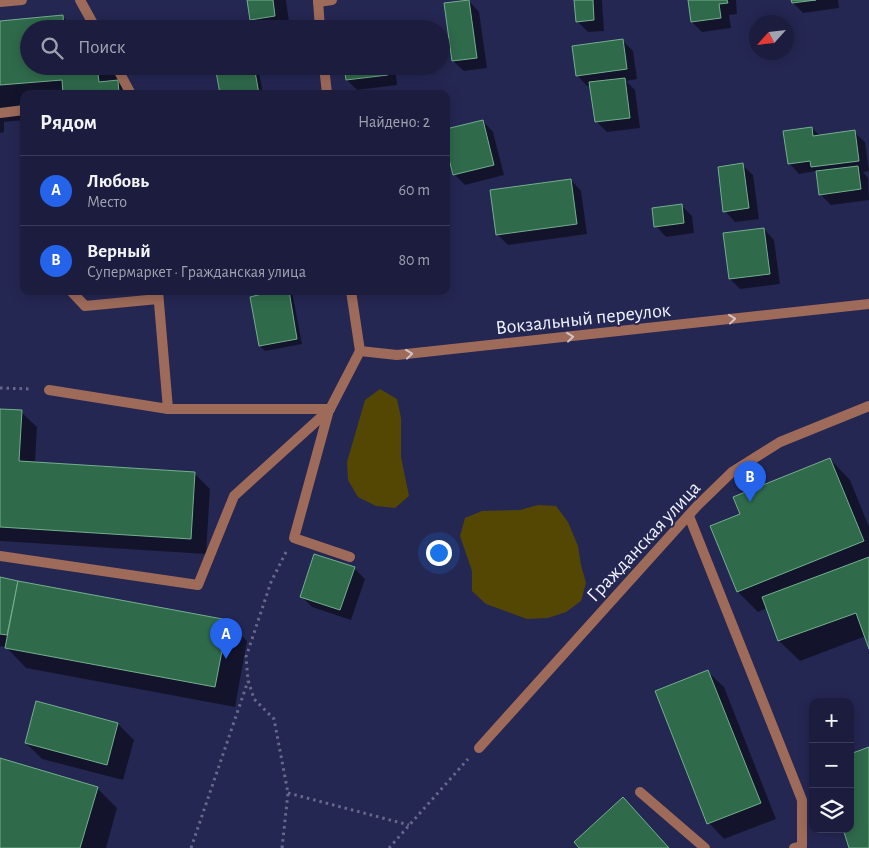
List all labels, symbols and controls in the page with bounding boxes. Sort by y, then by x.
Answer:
north arrow [749,15,794,60]
search box [20,20,450,75]
icon: search [38,34,66,62]
text: Поиск [78,38,125,57]
text: Рядом [40,112,97,133]
text: Найдено: 2 [358,114,430,130]
text: Любовь [87,172,149,191]
text: A [51,182,61,198]
text: 60 m [399,182,430,198]
text: Место [87,194,127,210]
text: Верный [87,242,151,261]
text: B [51,252,61,268]
text: 80 m [399,252,430,268]
text: Супермаркет · Гражданская улица [87,264,306,280]
street label: Вокзальный переулок [495,300,672,338]
one-way arrow [728,314,736,325]
one-way arrow [566,331,574,342]
one-way arrow [405,349,413,360]
pin: B [734,461,766,502]
street label: Гражданская улица [583,478,705,606]
your location [426,540,452,566]
pin: A [210,618,242,659]
map controls [809,698,854,833]
button: + [809,698,854,743]
button: − [809,743,854,788]
button: layers [809,788,854,833]

